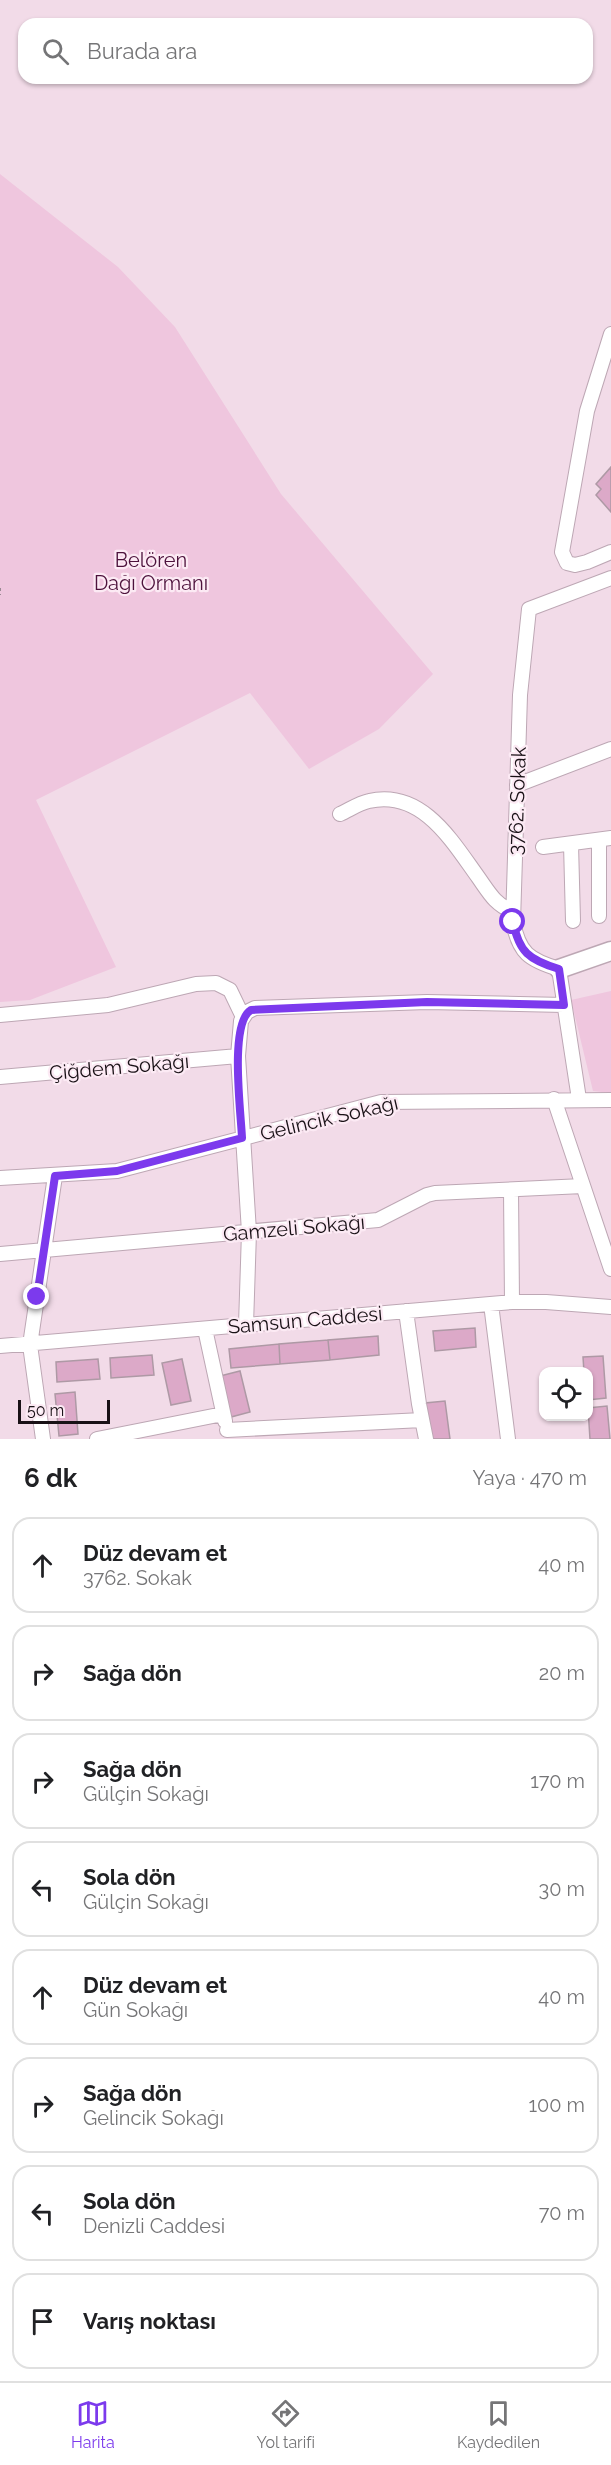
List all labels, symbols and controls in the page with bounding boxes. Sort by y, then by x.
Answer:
search box [18,18,593,84]
icon: search [39,35,72,68]
text: Burada ara [87,38,197,64]
park label: Belören Dağı Ormanı [94,548,208,595]
street label: 3762. Sokak [503,746,531,856]
route start [499,908,525,934]
street label: Çiğdem Sokağı [48,1049,190,1085]
street label: Gelincik Sokağı [258,1090,400,1146]
street label: Gamzeli Sokağı [222,1210,366,1246]
route end [23,1283,49,1309]
street label: Samsun Caddesi [227,1301,383,1339]
map controls [539,1367,593,1421]
button: locate [539,1367,593,1421]
scale bar [18,1397,110,1424]
text: 50 m [27,1401,64,1420]
text: 6 dk [24,1463,77,1493]
text: Yaya · 470 m [473,1466,587,1490]
text: Düz devam et [83,1540,227,1566]
icon: ahead [26,1549,59,1582]
text: 40 m [538,1553,585,1577]
text: 3762. Sokak [83,1566,192,1590]
icon: right [26,1657,59,1690]
text: Sağa dön [83,1660,182,1686]
text: 20 m [539,1661,585,1685]
text: Sağa dön [83,1756,182,1782]
icon: right [26,1765,59,1798]
text: 170 m [530,1769,585,1793]
text: Gülçin Sokağı [83,1782,209,1806]
text: Sola dön [83,1864,176,1890]
icon: left [26,1873,59,1906]
text: 30 m [539,1877,585,1901]
text: Gülçin Sokağı [83,1890,209,1914]
text: Düz devam et [83,1972,227,1998]
icon: ahead [26,1981,59,2014]
text: 40 m [538,1985,585,2009]
text: Gün Sokağı [83,1998,188,2022]
text: Sağa dön [83,2080,182,2106]
icon: right [26,2089,59,2122]
text: 100 m [528,2093,585,2117]
text: Gelincik Sokağı [83,2106,224,2130]
text: Sola dön [83,2188,176,2214]
icon: left [26,2197,59,2230]
text: 70 m [539,2201,585,2225]
text: Denizli Caddesi [83,2214,225,2238]
icon: arrive [26,2305,59,2338]
text: Varış noktası [83,2308,216,2334]
tab: Harita [71,2397,115,2452]
tab: Yol tarifi [257,2397,315,2452]
tab: Kaydedilen [457,2397,540,2452]

